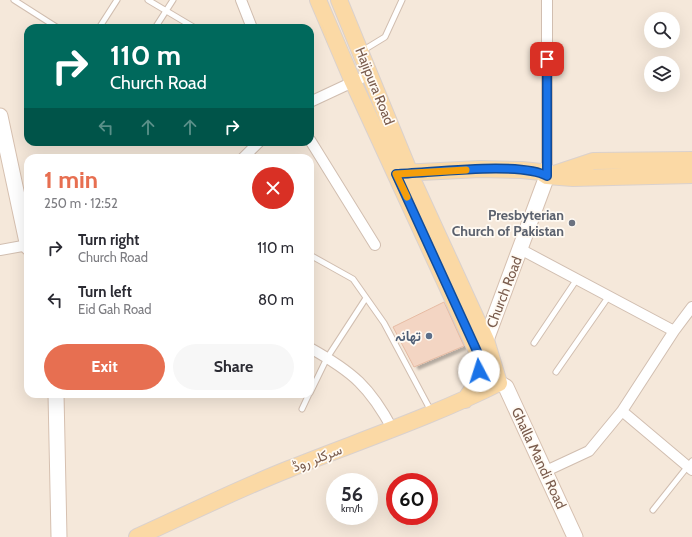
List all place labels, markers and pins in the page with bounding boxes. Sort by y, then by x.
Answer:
pin [530,42,564,76]
place label: Presbyterian Church of Pakistan [452,206,564,240]
marker: Presbyterian Church of Pakistan [567,218,577,228]
place label: تھانہ [395,327,422,345]
marker: تھانہ [424,331,434,341]

